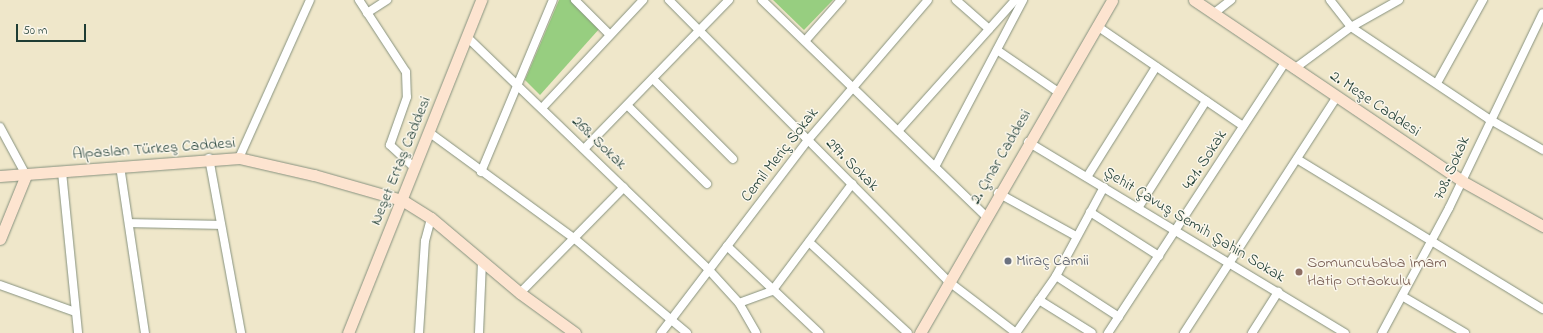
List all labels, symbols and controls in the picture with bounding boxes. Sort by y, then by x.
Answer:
scale bar [18,16,88,42]
text: 50 m [23,22,47,40]
street label: 2. Meşe Caddesi [1326,67,1424,141]
street label: Neşet Ertaş Caddesi [366,94,436,228]
street label: Cemil Meriç Sokak [737,104,823,206]
street label: 2. Çınar Caddesi [966,106,1036,208]
street label: 268. Sokak [568,112,630,174]
street label: 421. Sokak [1179,126,1231,194]
street label: 708. Sokak [1429,133,1475,203]
street label: Alpaslan Türkeş Caddesi [72,134,236,164]
street label: 297. Sokak [821,134,883,196]
street label: Şehit Çavuş Semih Şahin Sokak [1100,163,1288,287]
place label: Miraç Camii [1016,251,1089,271]
place label: Somuncubaba İmam Hatip Ortaokulu [1307,253,1447,291]
marker: Miraç Camii [1003,256,1013,266]
marker: Somuncubaba İmam Hatip Ortaokulu [1294,267,1304,277]

